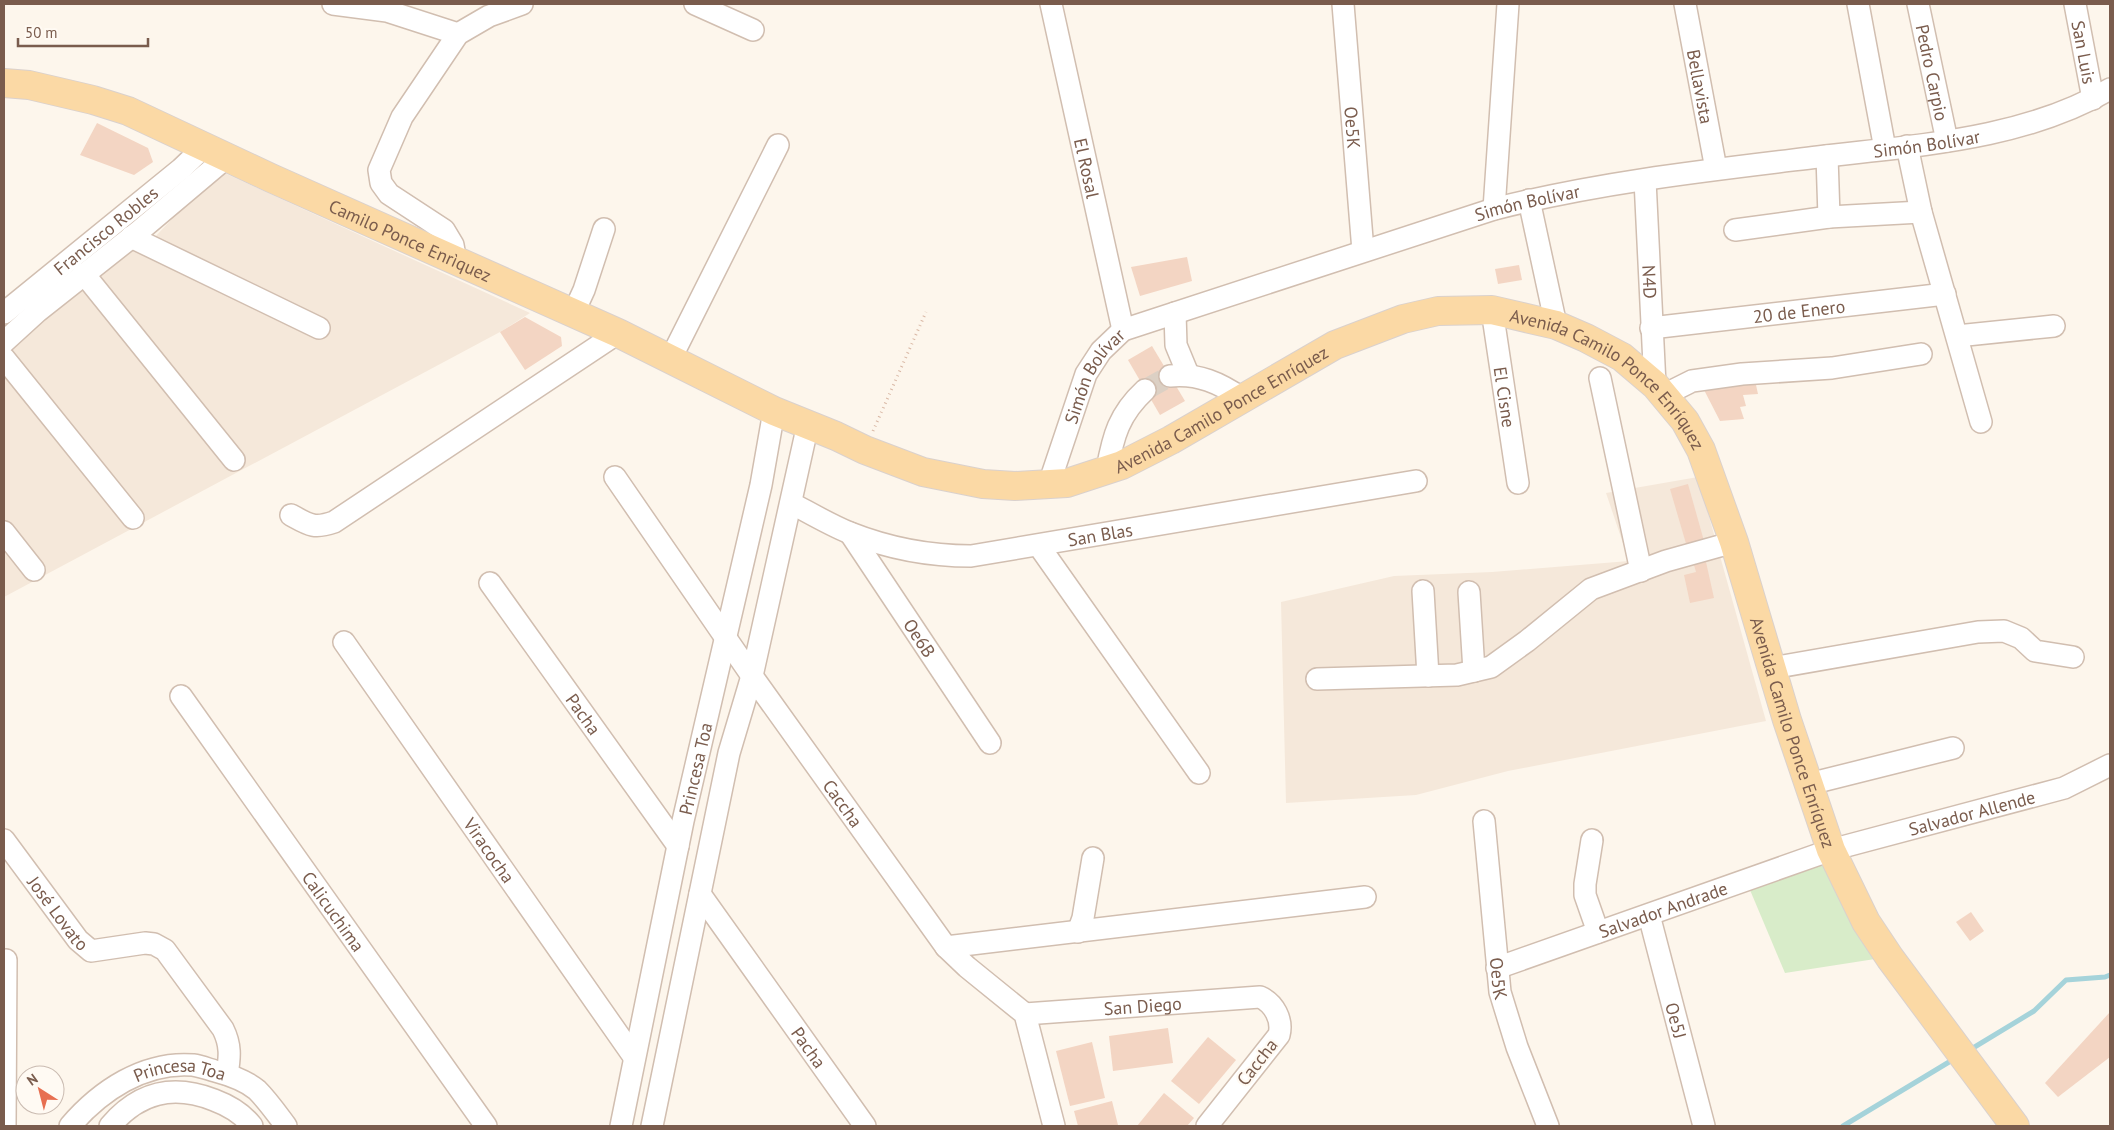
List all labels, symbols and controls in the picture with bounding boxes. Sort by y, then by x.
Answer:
scale bar [18,15,148,47]
street label: San Luis [2067,18,2101,86]
street label: Pedro Carpio [1911,22,1954,123]
text: 50 m [25,23,58,42]
street label: Bellavista [1682,47,1719,126]
street label: Oe5K [1340,106,1366,150]
street label: Simón Bolívar [1872,124,1982,162]
street label: El Rosal [1069,136,1105,201]
street label: Simón Bolívar [1472,179,1582,226]
street label: Francisco Robles [49,181,163,280]
street label: Camilo Ponce Enrìquez [325,194,495,287]
street label: N4D [1638,264,1662,299]
street label: 20 de Enero [1752,294,1846,328]
street label: Avenida Camilo Ponce Enríquez [1508,303,1710,454]
street label: Simón Bolívar [1059,323,1129,427]
street label: Avenida Camilo Ponce Enríquez [1112,340,1332,478]
street label: El Cisne [1489,365,1521,429]
street label: San Blas [1066,517,1134,551]
street label: Oe6B [899,614,941,662]
street label: Avenida Camilo Ponce Enríquez [1745,614,1841,851]
street label: Pacha [561,689,606,739]
street label: Princesa Toa [673,720,717,817]
street label: Caccha [818,775,868,832]
street label: Salvador Allende [1906,785,2038,840]
street label: Viracocha [458,812,520,887]
street label: Calicuchima [297,867,370,956]
street label: José Lovato [22,870,93,955]
street label: Salvador Andrade [1595,876,1730,943]
street label: Oe5K [1485,956,1513,1002]
street label: San Diego [1103,991,1182,1020]
street label: Oe5J [1661,1000,1692,1041]
street label: Pacha [786,1022,831,1072]
street label: Caccha [1231,1034,1283,1090]
street label: Princesa Toa [130,1053,229,1087]
north arrow [15,1065,65,1115]
text: N [23,1069,41,1089]

